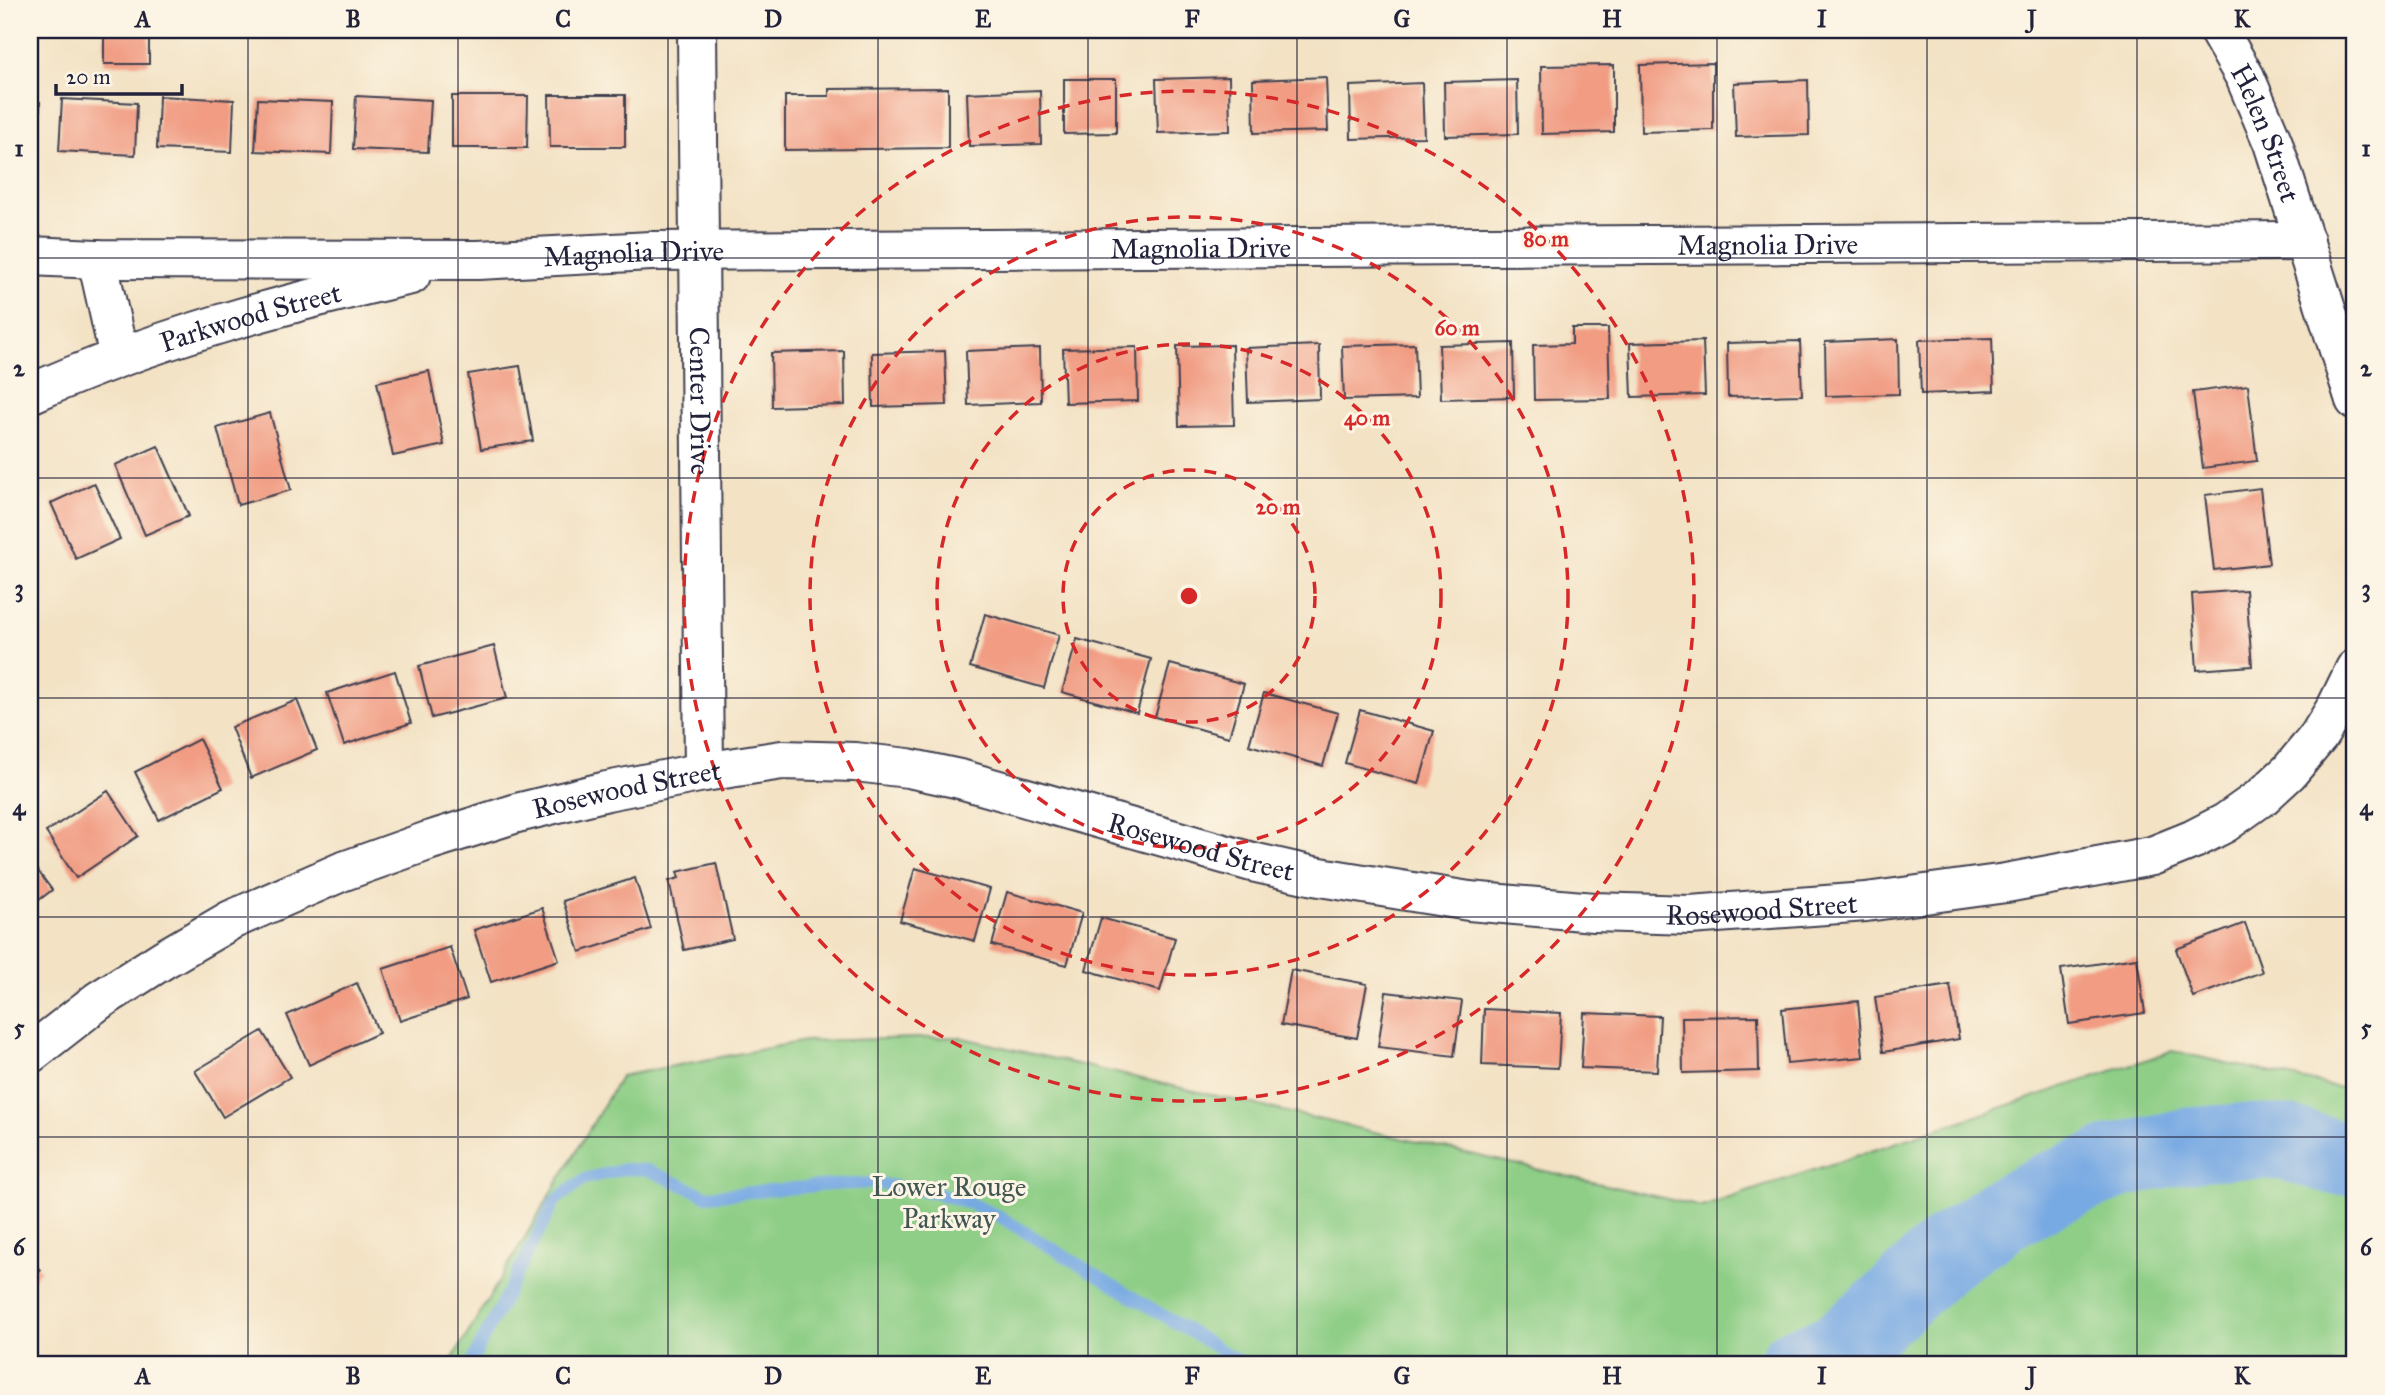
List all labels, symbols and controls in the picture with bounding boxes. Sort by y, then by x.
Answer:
text: A [133,5,151,33]
text: B [345,5,361,33]
text: C [555,5,571,33]
text: D [764,5,782,33]
text: E [975,5,992,33]
text: F [1184,5,1200,33]
text: G [1394,5,1411,33]
text: H [1602,5,1622,33]
text: I [1817,5,1827,33]
text: J [2024,5,2037,34]
text: K [2234,5,2252,33]
scale bar [56,52,182,96]
street label: Helen Street [2223,57,2308,206]
text: 20 m [66,64,111,90]
text: 1 [14,134,24,162]
text: 1 [2361,134,2371,162]
text: 80 m [1523,226,1569,252]
street label: Magnolia Drive [1677,226,1858,262]
street label: Magnolia Drive [1110,230,1291,266]
street label: Magnolia Drive [542,233,724,274]
street label: Parkwood Street [155,274,345,360]
text: 60 m [1434,315,1480,341]
street label: Center Drive [682,326,719,475]
text: 2 [13,354,25,382]
text: 2 [2360,354,2372,382]
text: 40 m [1344,405,1390,431]
text: 20 m [1256,494,1301,520]
text: 3 [14,574,24,603]
text: 3 [2361,574,2371,603]
centre of rings [1177,584,1201,608]
street label: Rosewood Street [529,752,724,826]
text: 4 [13,793,27,821]
text: 4 [2360,793,2374,821]
street label: Rosewood Street [1104,804,1298,889]
street label: Rosewood Street [1665,885,1859,933]
text: 5 [14,1013,25,1041]
text: 5 [2361,1013,2372,1041]
park label: Lower Rouge Parkway [872,1169,1026,1236]
text: 6 [13,1233,26,1261]
text: 6 [2360,1233,2373,1261]
text: A [133,1362,151,1390]
text: B [345,1362,361,1390]
text: C [555,1362,571,1390]
text: D [764,1362,782,1390]
text: E [975,1362,992,1390]
text: F [1184,1362,1200,1390]
text: G [1394,1362,1411,1390]
text: H [1602,1362,1622,1390]
text: I [1817,1362,1827,1390]
text: J [2024,1362,2037,1391]
text: K [2234,1362,2252,1390]

